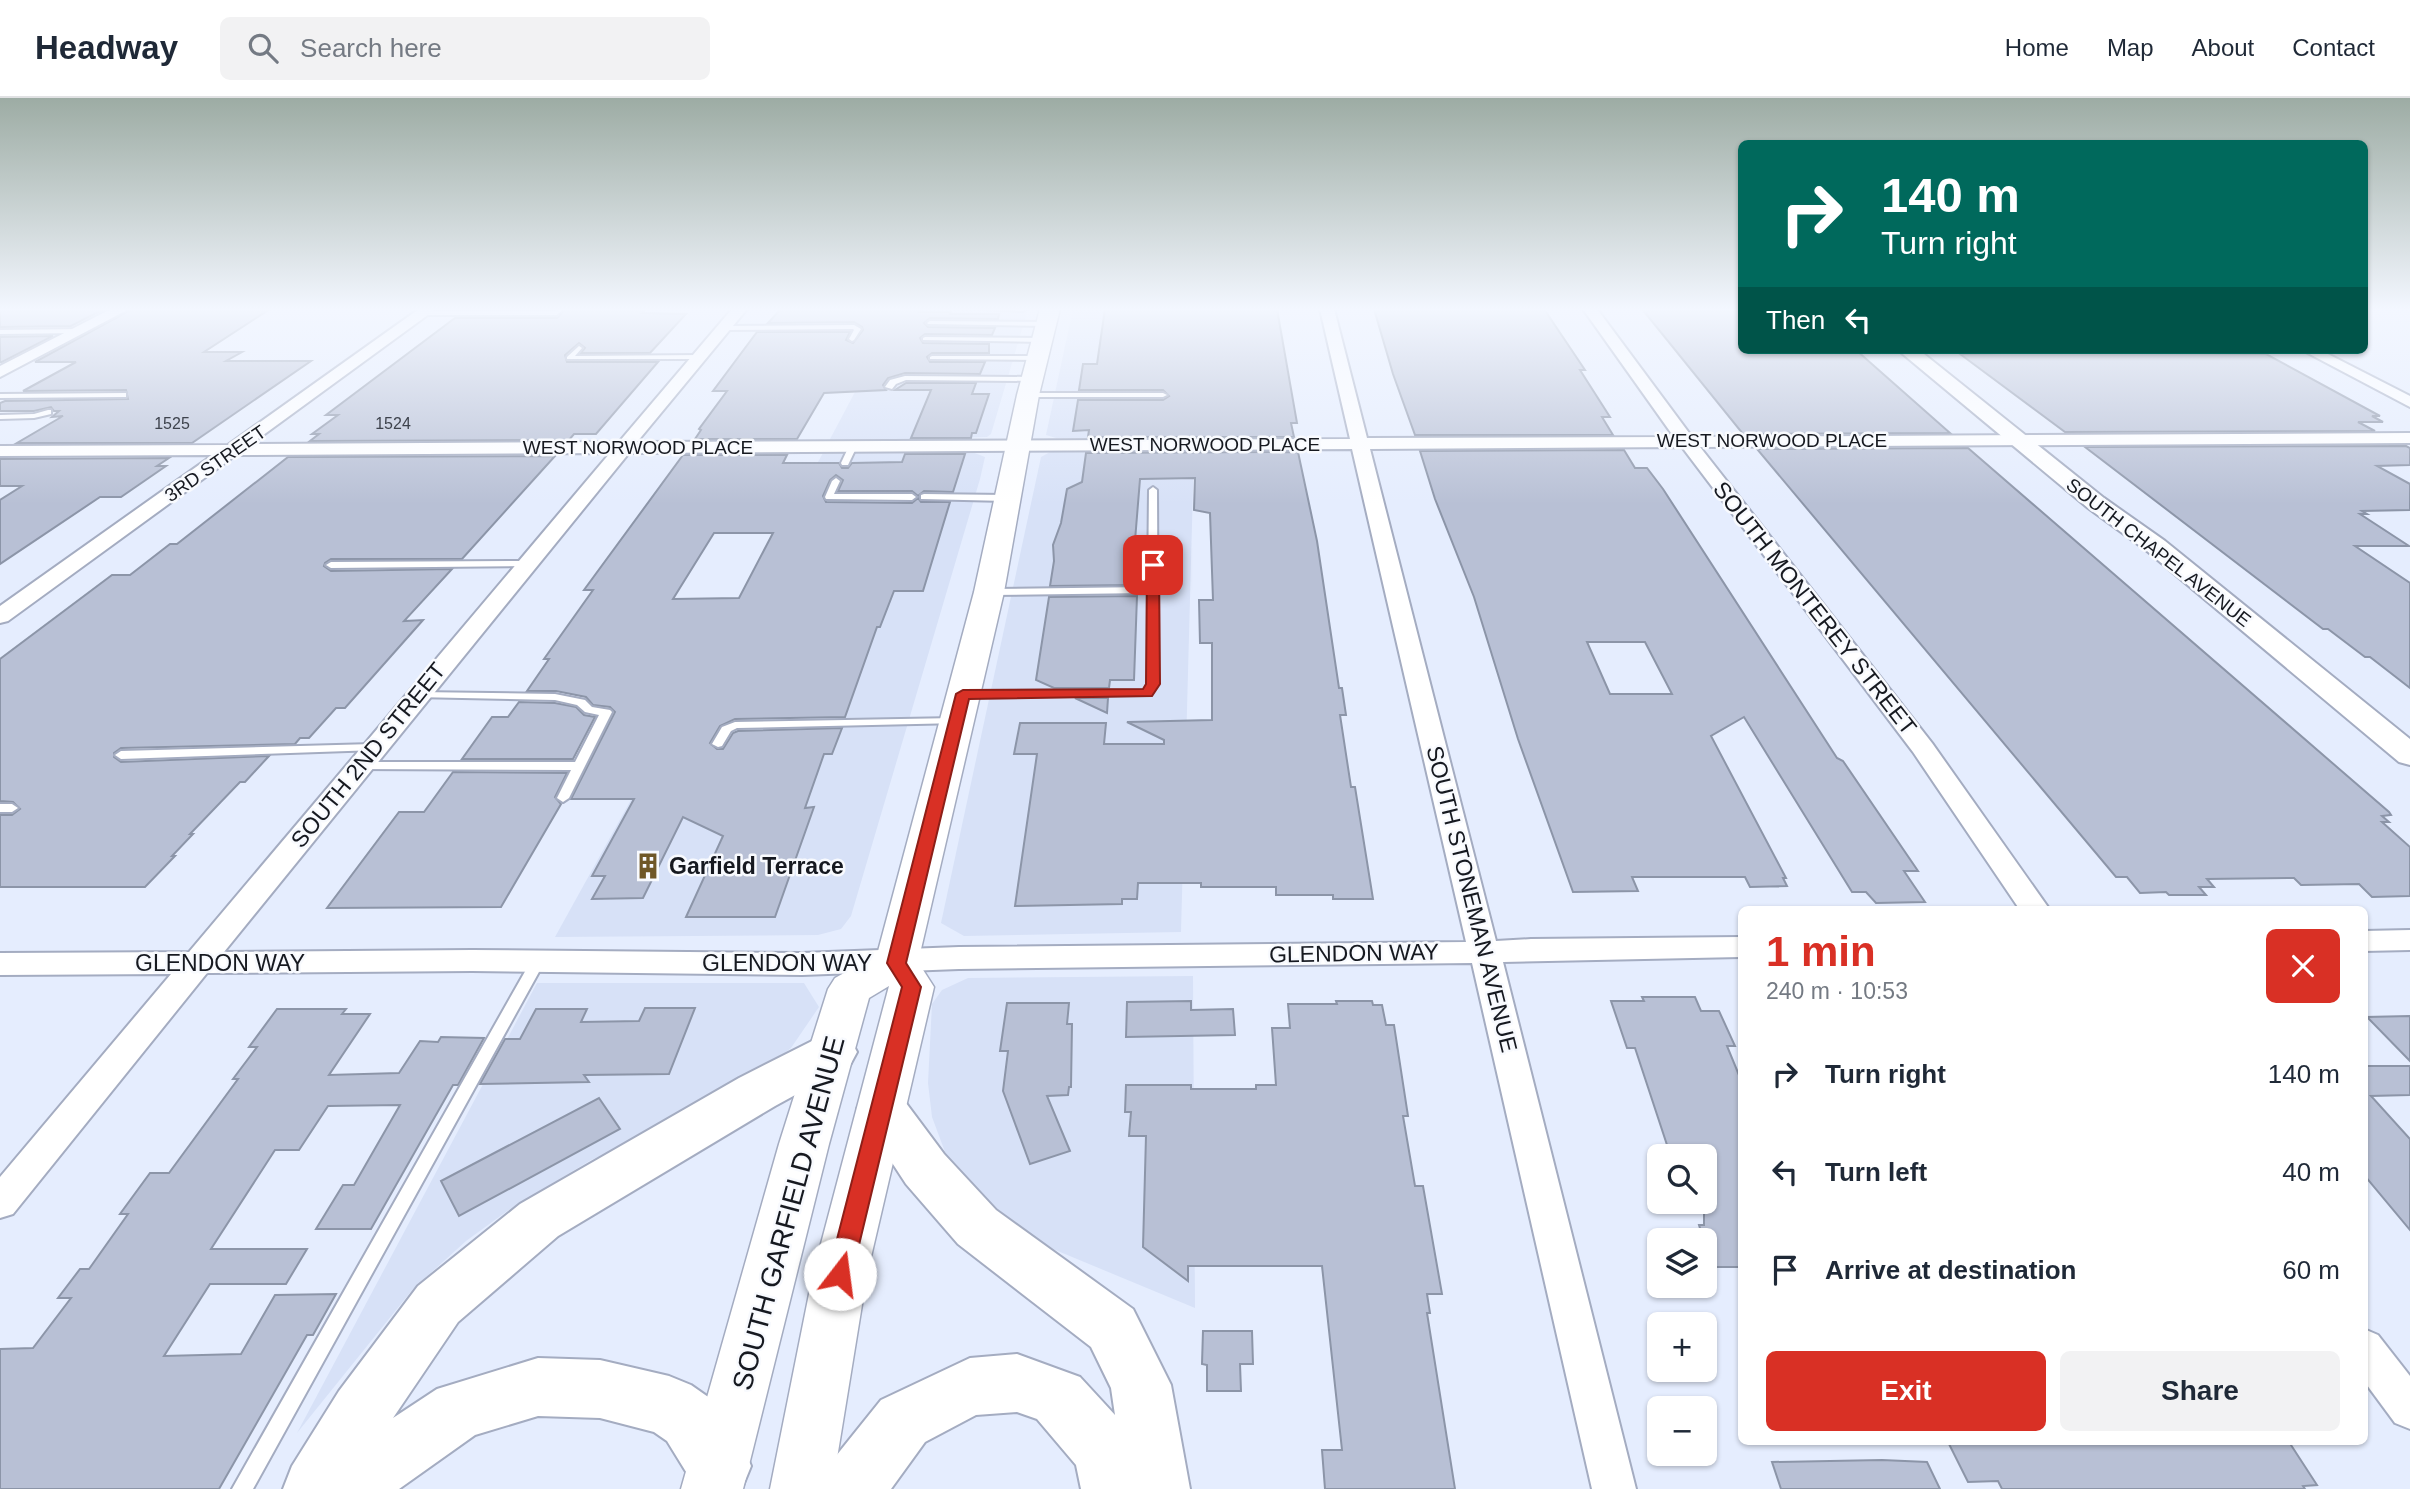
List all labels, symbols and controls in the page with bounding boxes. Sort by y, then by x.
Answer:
search box [220,17,710,80]
text: Headway [35,29,178,66]
icon: search [244,29,282,67]
text: Search here [300,33,442,63]
text: Home [2005,34,2069,61]
text: Map [2107,34,2154,61]
text: About [2192,34,2254,61]
text: Contact [2292,34,2375,61]
icon: right [1766,168,1857,259]
text: 140 m [1881,168,2020,222]
text: Turn right [1881,225,2017,261]
icon: left [1839,301,1877,339]
text: Then [1766,305,1825,335]
house number: 1525 [154,415,190,432]
house number: 1524 [375,415,411,432]
street label: 3RD STREET [161,421,270,506]
street label: WEST NORWOOD PLACE [1657,430,1887,451]
street label: WEST NORWOOD PLACE [1090,434,1320,455]
street label: WEST NORWOOD PLACE [523,437,753,458]
street label: SOUTH CHAPEL AVENUE [2062,474,2255,631]
street label: SOUTH MONTEREY STREET [1708,476,1922,740]
pin [1123,535,1183,595]
icon: arrive [1134,546,1172,584]
street label: SOUTH 2ND STREET [286,657,450,853]
street label: SOUTH STONEMAN AVENUE [1421,743,1523,1055]
building icon: Garfield Terrace [633,851,663,881]
place label: Garfield Terrace [669,853,844,879]
text: 1 min [1766,928,1876,975]
button: close [2266,929,2340,1003]
street label: GLENDON WAY [1269,939,1439,967]
street label: GLENDON WAY [135,950,305,976]
street label: GLENDON WAY [702,950,872,976]
text: 240 m · 10:53 [1766,978,1908,1004]
street label: SOUTH GARFIELD AVENUE [726,1033,851,1393]
icon: right [1766,1055,1804,1093]
text: Turn right [1825,1059,1946,1089]
text: 140 m [2268,1059,2340,1089]
map controls [1647,1144,1717,1466]
button: search [1647,1144,1717,1214]
icon: left [1766,1153,1804,1191]
text: Turn left [1825,1157,1927,1187]
text: 40 m [2282,1157,2340,1187]
button: layers [1647,1228,1717,1298]
position arrow [803,1237,877,1311]
icon: arrive [1766,1251,1804,1289]
text: Arrive at destination [1825,1255,2076,1285]
text: 60 m [2282,1255,2340,1285]
button: + [1647,1312,1717,1382]
button: Exit [1766,1351,2046,1431]
button: Share [2060,1351,2340,1431]
button: − [1647,1396,1717,1466]

